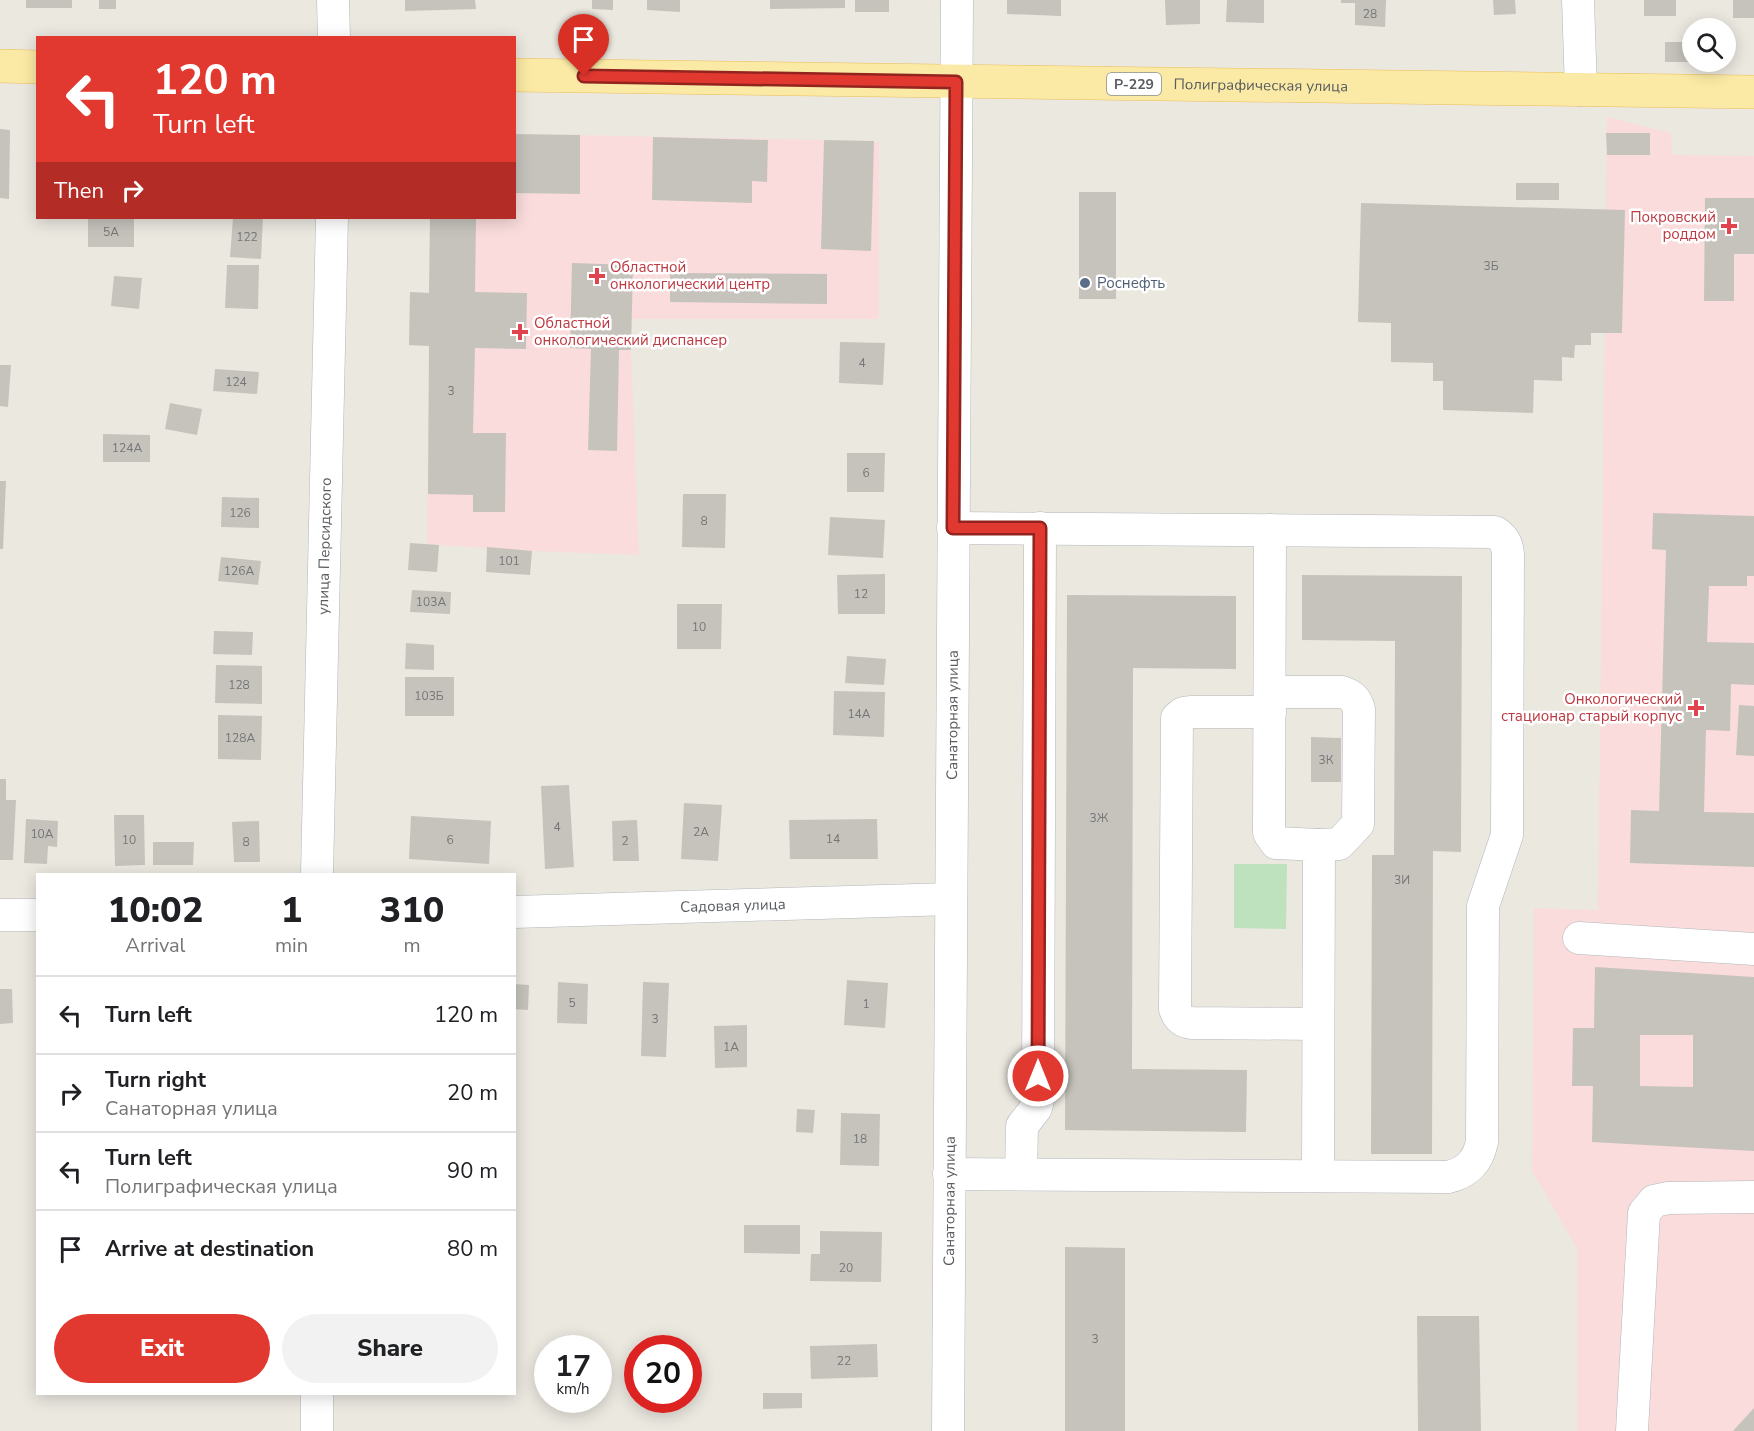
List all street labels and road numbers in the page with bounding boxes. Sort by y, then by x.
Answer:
road number: Р-229 [1107,73,1161,95]
street label: Полиграфическая улица [1173,74,1348,96]
street label: улица Персидского [313,477,336,615]
street label: Санаторная улица [942,650,963,780]
street label: Садовая улица [680,894,786,917]
street label: Санаторная улица [939,1136,960,1266]

